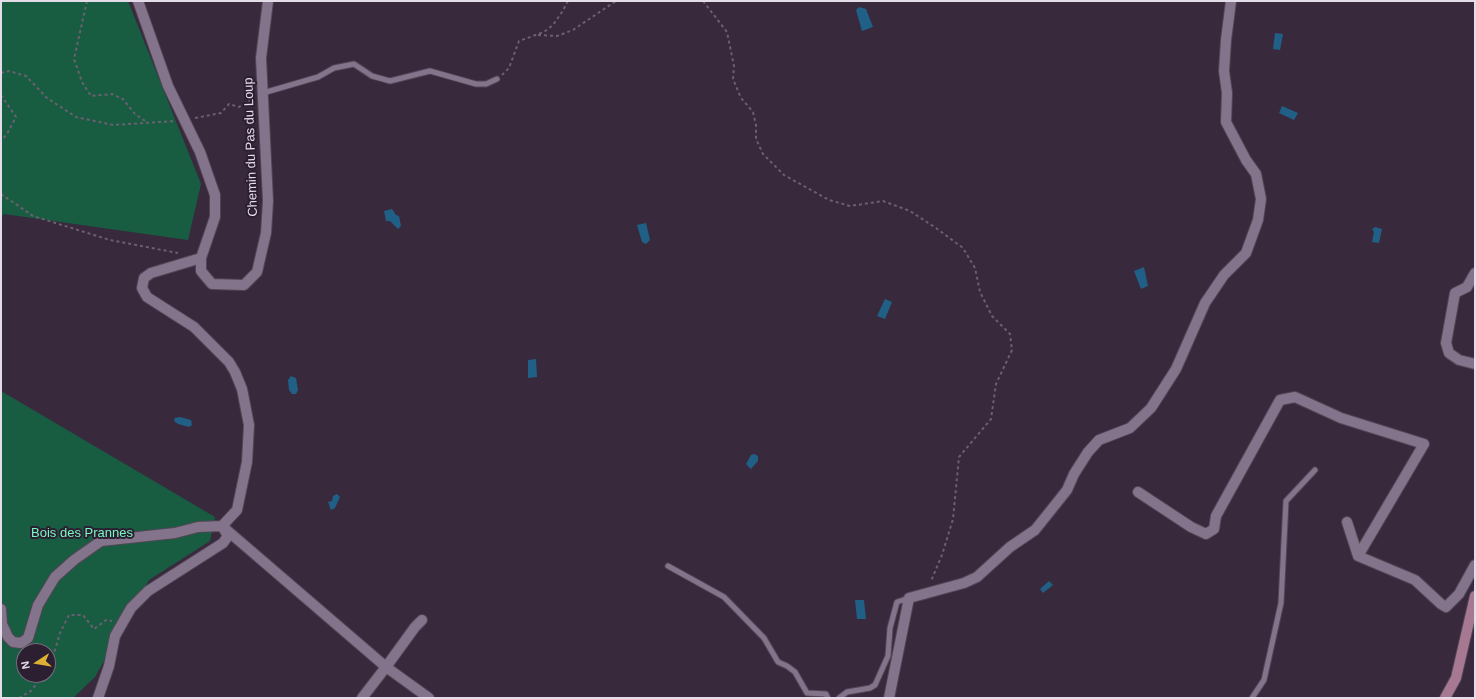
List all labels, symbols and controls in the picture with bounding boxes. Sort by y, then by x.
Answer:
street label: Chemin du Pas du Loup [241,77,261,217]
park label: Bois des Prannes [31,525,133,541]
north arrow [16,643,56,683]
text: N [19,660,32,670]

